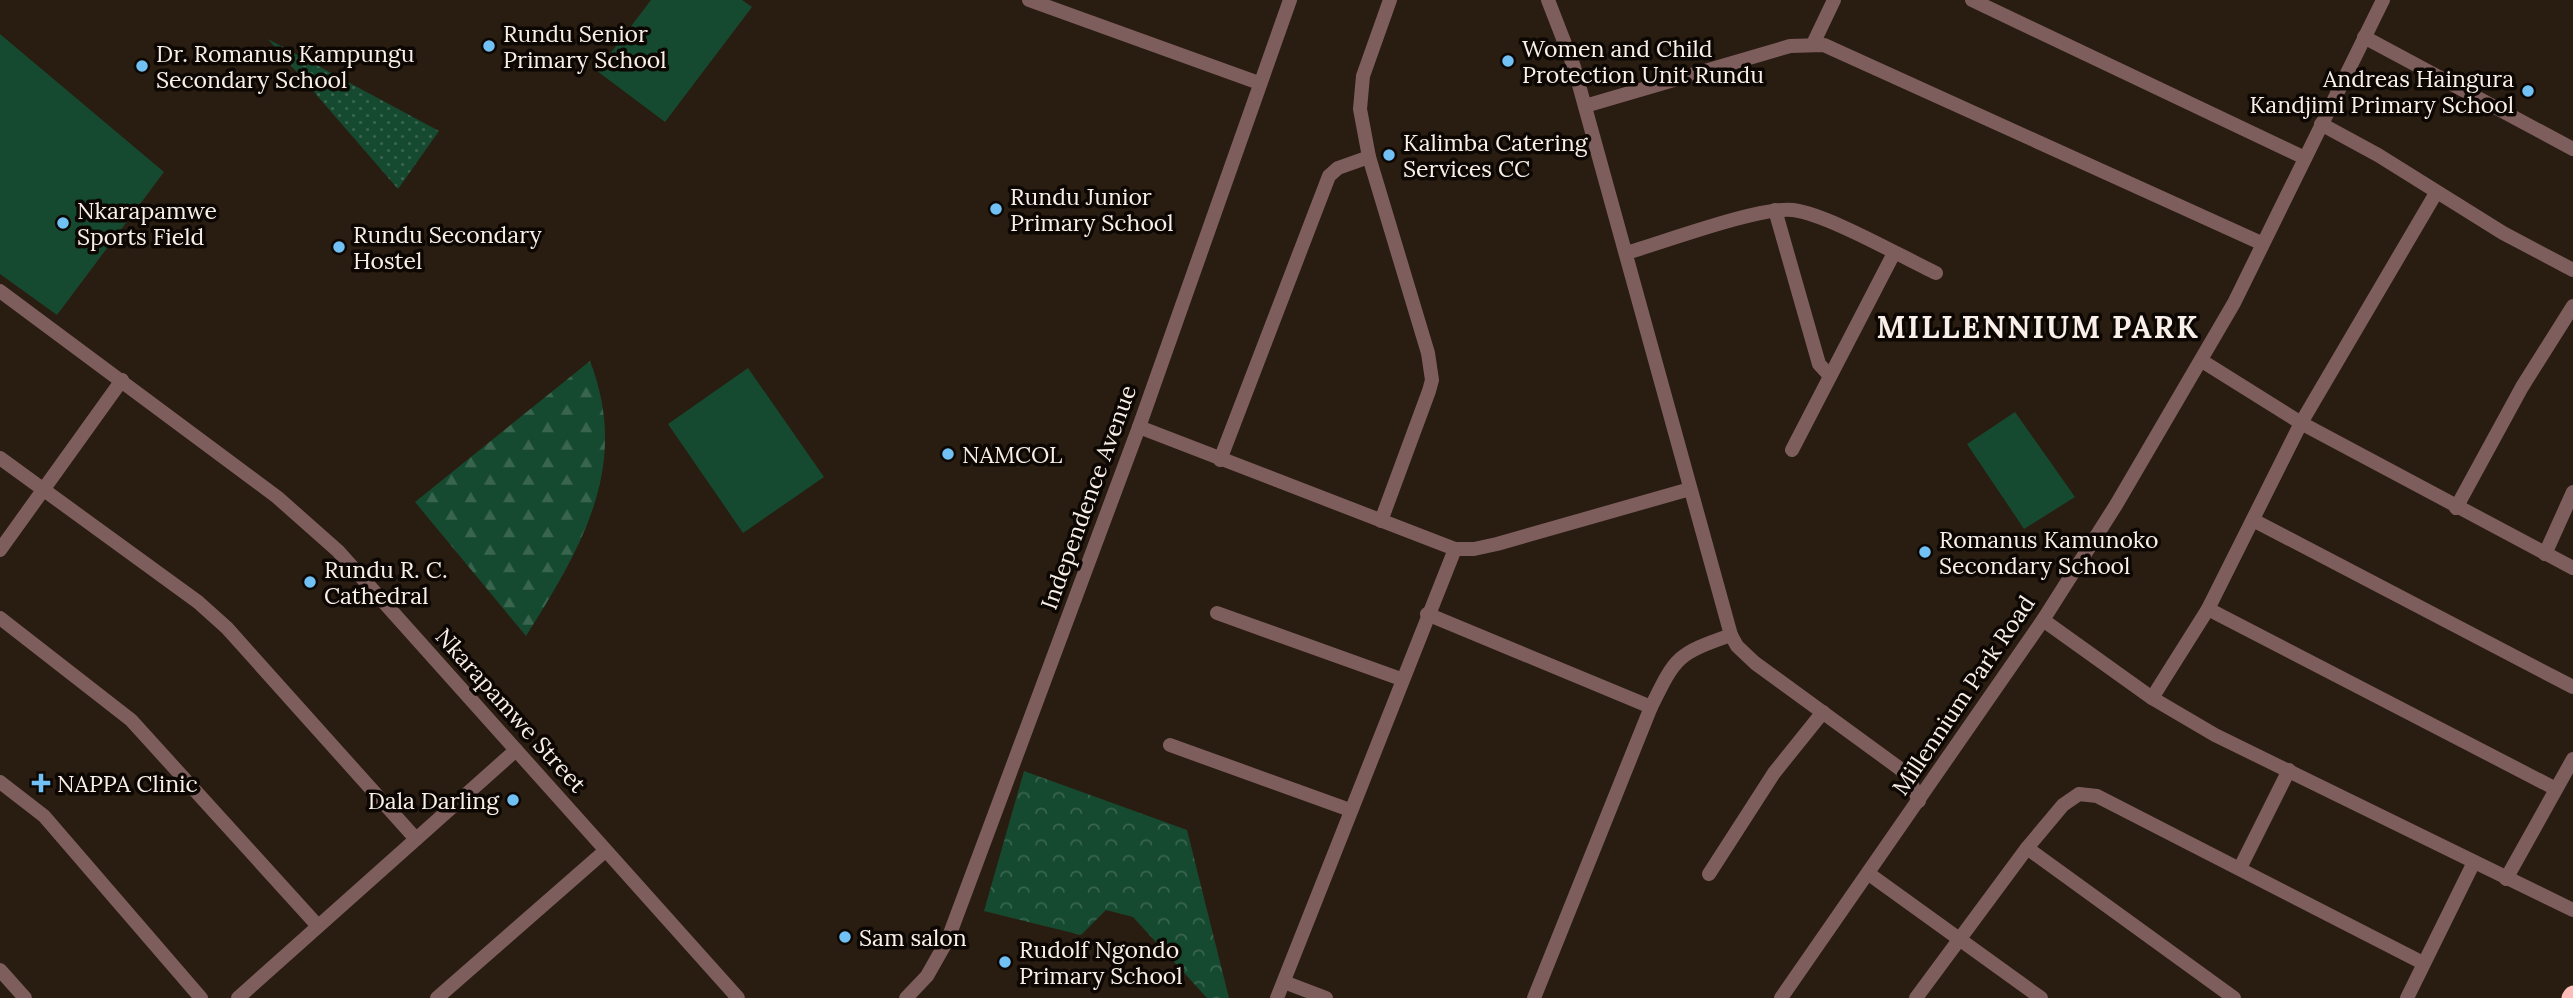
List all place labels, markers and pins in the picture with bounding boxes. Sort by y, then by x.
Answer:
place label: Rundu Senior Primary School [503,19,667,74]
place label: Women and Child Protection Unit Rundu [1522,34,1764,89]
marker: Rundu Senior Primary School [481,38,497,54]
place label: Dr. Romanus Kampungu Secondary School [156,39,415,94]
marker: Women and Child Protection Unit Rundu [1500,53,1516,69]
marker: Dr. Romanus Kampungu Secondary School [134,58,150,74]
place label: Andreas Haingura Kandjimi Primary School [2250,64,2514,119]
marker: Andreas Haingura Kandjimi Primary School [2520,83,2536,99]
place label: Kalimba Catering Services CC [1403,128,1589,183]
marker: Kalimba Catering Services CC [1381,147,1397,163]
place label: Rundu Junior Primary School [1010,182,1174,237]
place label: Nkarapamwe Sports Field [77,196,217,251]
marker: Rundu Junior Primary School [988,201,1004,217]
marker: Nkarapamwe Sports Field [55,215,71,231]
place label: Rundu Secondary Hostel [353,220,543,275]
marker: Rundu Secondary Hostel [331,239,347,255]
place label: NAMCOL [962,440,1062,469]
marker: NAMCOL [940,446,956,462]
place label: Romanus Kamunoko Secondary School [1939,525,2159,580]
marker: Romanus Kamunoko Secondary School [1917,544,1933,560]
place label: Rundu R. C. Cathedral [324,555,448,610]
marker: Rundu R. C. Cathedral [302,574,318,590]
place label: NAPPA Clinic [57,769,198,798]
marker: NAPPA Clinic [31,773,51,793]
place label: Dala Darling [368,786,500,815]
marker: Dala Darling [505,792,521,808]
place label: Sam salon [859,923,967,952]
marker: Sam salon [837,929,853,945]
place label: Rudolf Ngondo Primary School [1019,935,1183,990]
marker: Rudolf Ngondo Primary School [997,954,1013,970]

